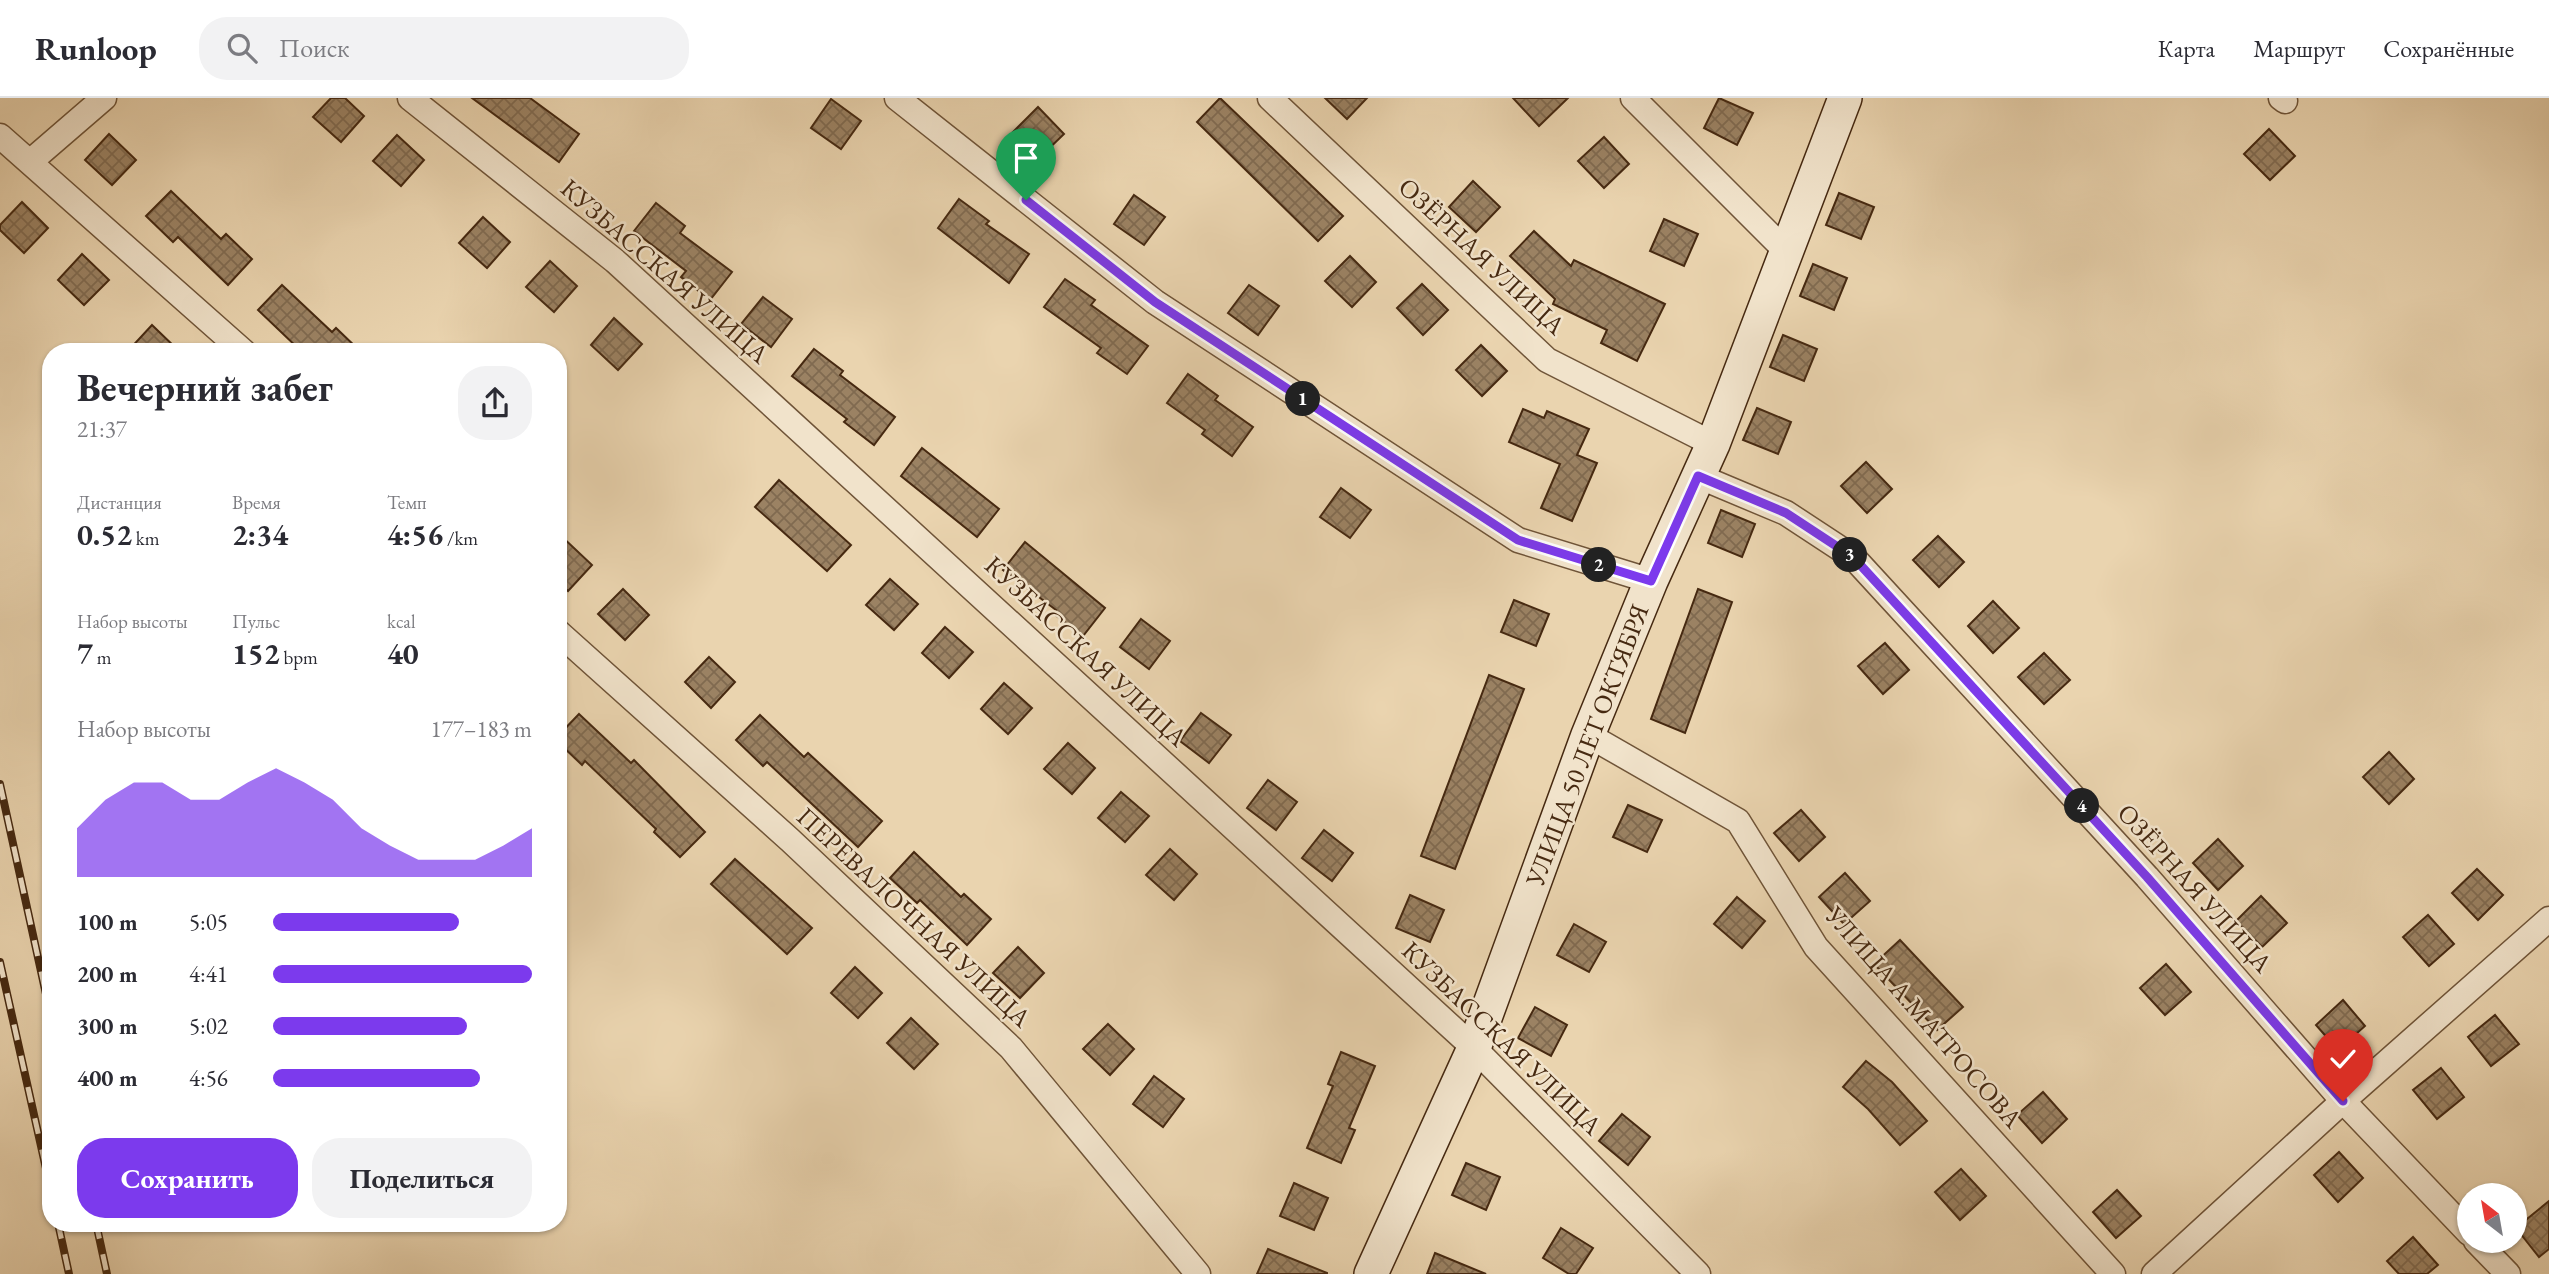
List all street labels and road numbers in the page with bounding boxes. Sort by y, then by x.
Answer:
street label: ОЗЁРНАЯ УЛИЦА [1391,170,1573,343]
street label: КУЗБАССКАЯ УЛИЦА [554,171,777,371]
street label: КУЗБАССКАЯ УЛИЦА [977,548,1195,755]
street label: УЛИЦА 50 ЛЕТ ОКТЯБРЯ [1517,599,1656,892]
street label: ОЗЁРНАЯ УЛИЦА [2110,796,2281,980]
street label: ПЕРЕВАЛОЧНАЯ УЛИЦА [790,799,1039,1035]
street label: УЛИЦА А.МАТРОСОВА [1817,898,2031,1136]
street label: КУЗБАССКАЯ УЛИЦА [1395,934,1610,1143]

